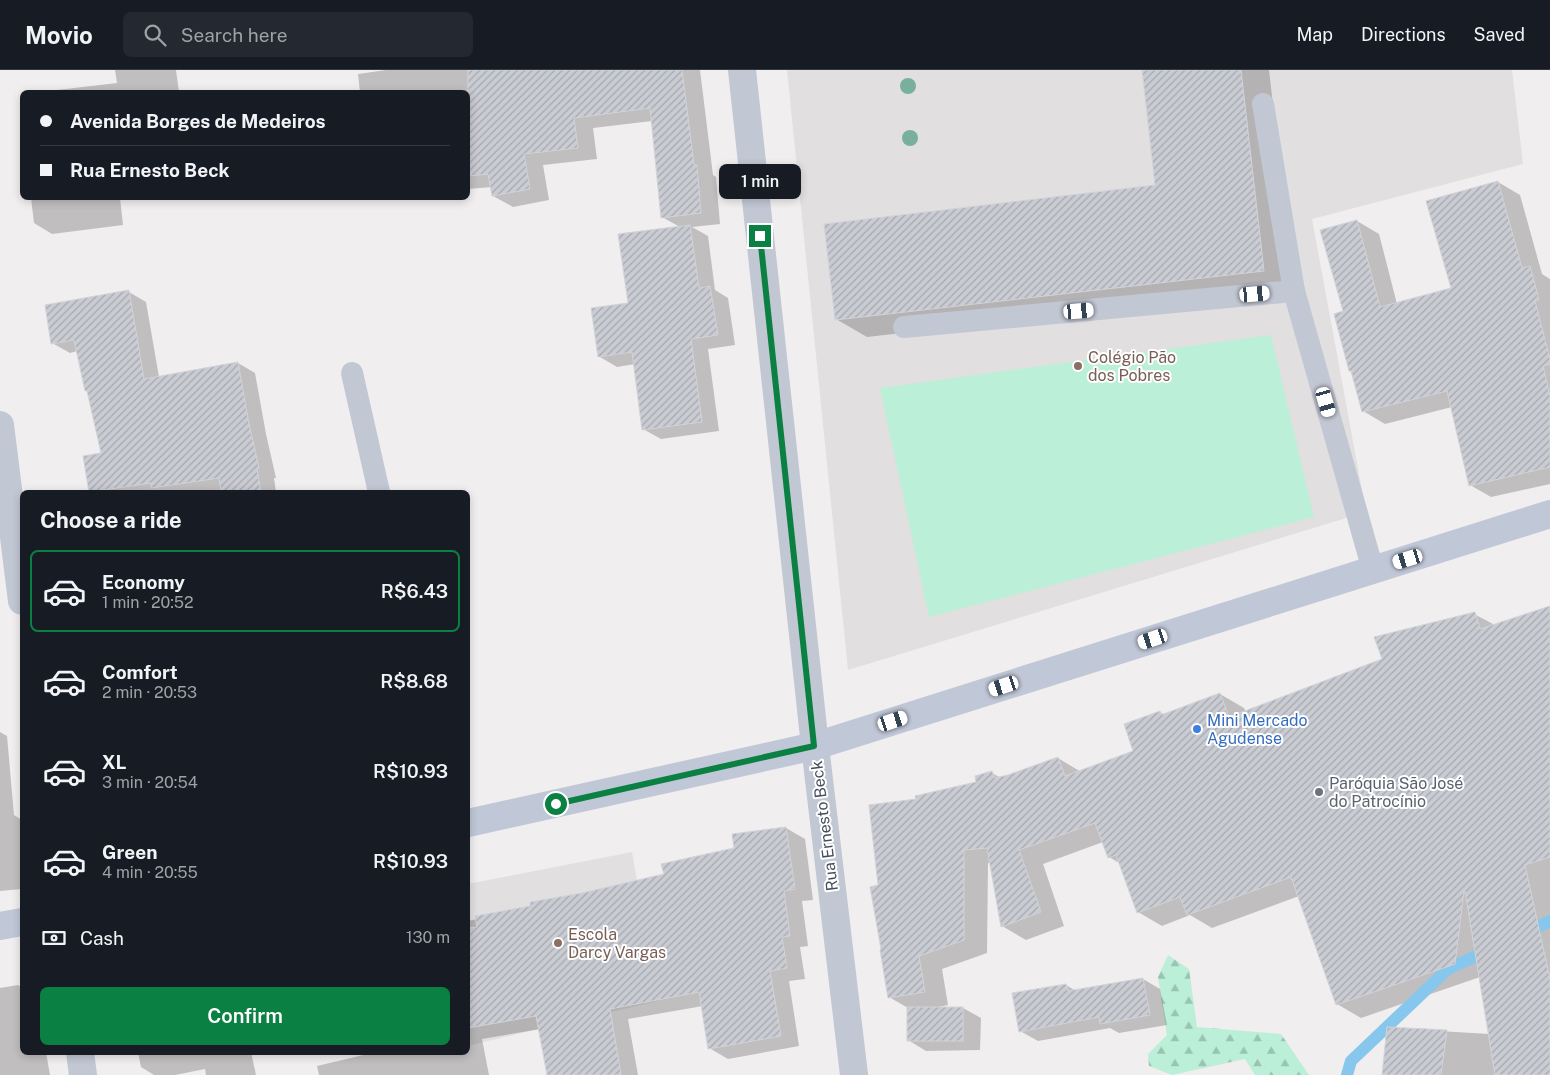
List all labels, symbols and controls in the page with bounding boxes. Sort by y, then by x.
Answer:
search box [123,12,473,57]
text: Movio [25,21,93,49]
icon: search [141,21,169,49]
text: Search here [181,24,288,46]
text: Map [1296,24,1333,45]
text: Directions [1361,24,1446,45]
text: Saved [1474,24,1525,45]
text: Avenida Borges de Medeiros [70,110,326,132]
text: Rua Ernesto Beck [70,159,230,181]
callout: 1 min [719,164,801,198]
text: 1 min [741,172,779,191]
route end [749,225,771,247]
car [1239,285,1270,303]
car [1063,302,1094,320]
place label: Colégio Pão dos Pobres [1088,348,1176,385]
marker: Colégio Pão dos Pobres [1072,360,1084,372]
car [1314,386,1337,418]
text: Choose a ride [40,507,182,533]
car [1391,547,1424,571]
icon: car [42,569,87,614]
text: Economy [102,571,185,593]
text: R$6.43 [381,580,448,602]
text: 1 min · 20:52 [102,593,194,612]
car [1136,627,1169,651]
icon: car [42,659,87,704]
text: Comfort [102,661,178,683]
text: R$8.68 [380,670,448,692]
car [987,674,1020,698]
text: 2 min · 20:53 [102,683,197,702]
car [876,709,909,733]
place label: Mini Mercado Agudense [1207,711,1308,748]
marker: Mini Mercado Agudense [1191,723,1203,735]
icon: car [42,749,87,794]
text: XL [102,751,127,773]
text: R$10.93 [373,760,448,782]
street label: Rua Ernesto Beck [807,760,842,892]
text: 3 min · 20:54 [102,773,198,792]
place label: Paróquia São José do Patrocínio [1329,774,1463,811]
marker: Paróquia São José do Patrocínio [1313,786,1325,798]
route start [545,793,567,815]
icon: car [42,839,87,884]
text: Green [102,841,157,863]
text: R$10.93 [373,850,448,872]
text: 4 min · 20:55 [102,863,198,882]
icon: cash [40,924,68,952]
place label: Escola Darcy Vargas [568,925,666,962]
text: Cash [80,927,124,949]
text: 130 m [406,928,450,947]
marker: Escola Darcy Vargas [552,937,564,949]
button: Confirm [40,987,450,1045]

